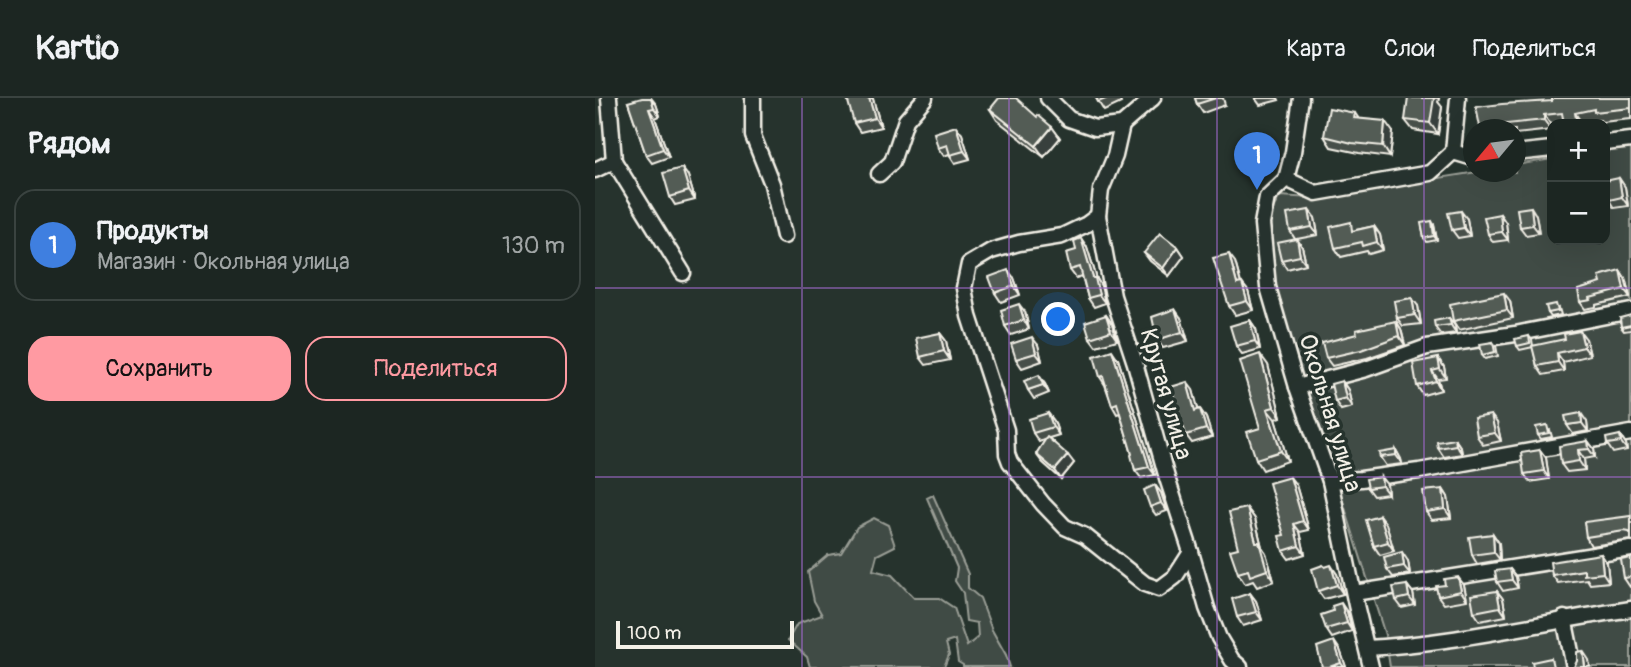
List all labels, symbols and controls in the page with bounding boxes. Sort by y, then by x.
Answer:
text: Kartio [35,28,119,69]
text: Карта [1286,34,1346,63]
text: Слои [1384,34,1435,63]
text: Поделиться [1473,34,1596,63]
north arrow [1463,119,1526,182]
map controls [1547,119,1610,245]
button: + [1547,119,1610,182]
text: Рядом [28,125,111,162]
pin: 1 [1234,132,1280,190]
button: − [1547,182,1610,245]
text: Продукты [97,215,209,247]
text: 1 [49,231,58,260]
text: 130 m [502,231,565,260]
text: Магазин · Окольная улица [97,247,350,276]
your location [1041,302,1075,336]
street label: Крутая улица [1133,325,1199,463]
street label: Окольная улица [1292,331,1368,495]
button: Сохранить [28,336,291,401]
button: Поделиться [305,336,567,401]
scale bar [616,618,795,650]
text: 100 m [627,621,681,645]

